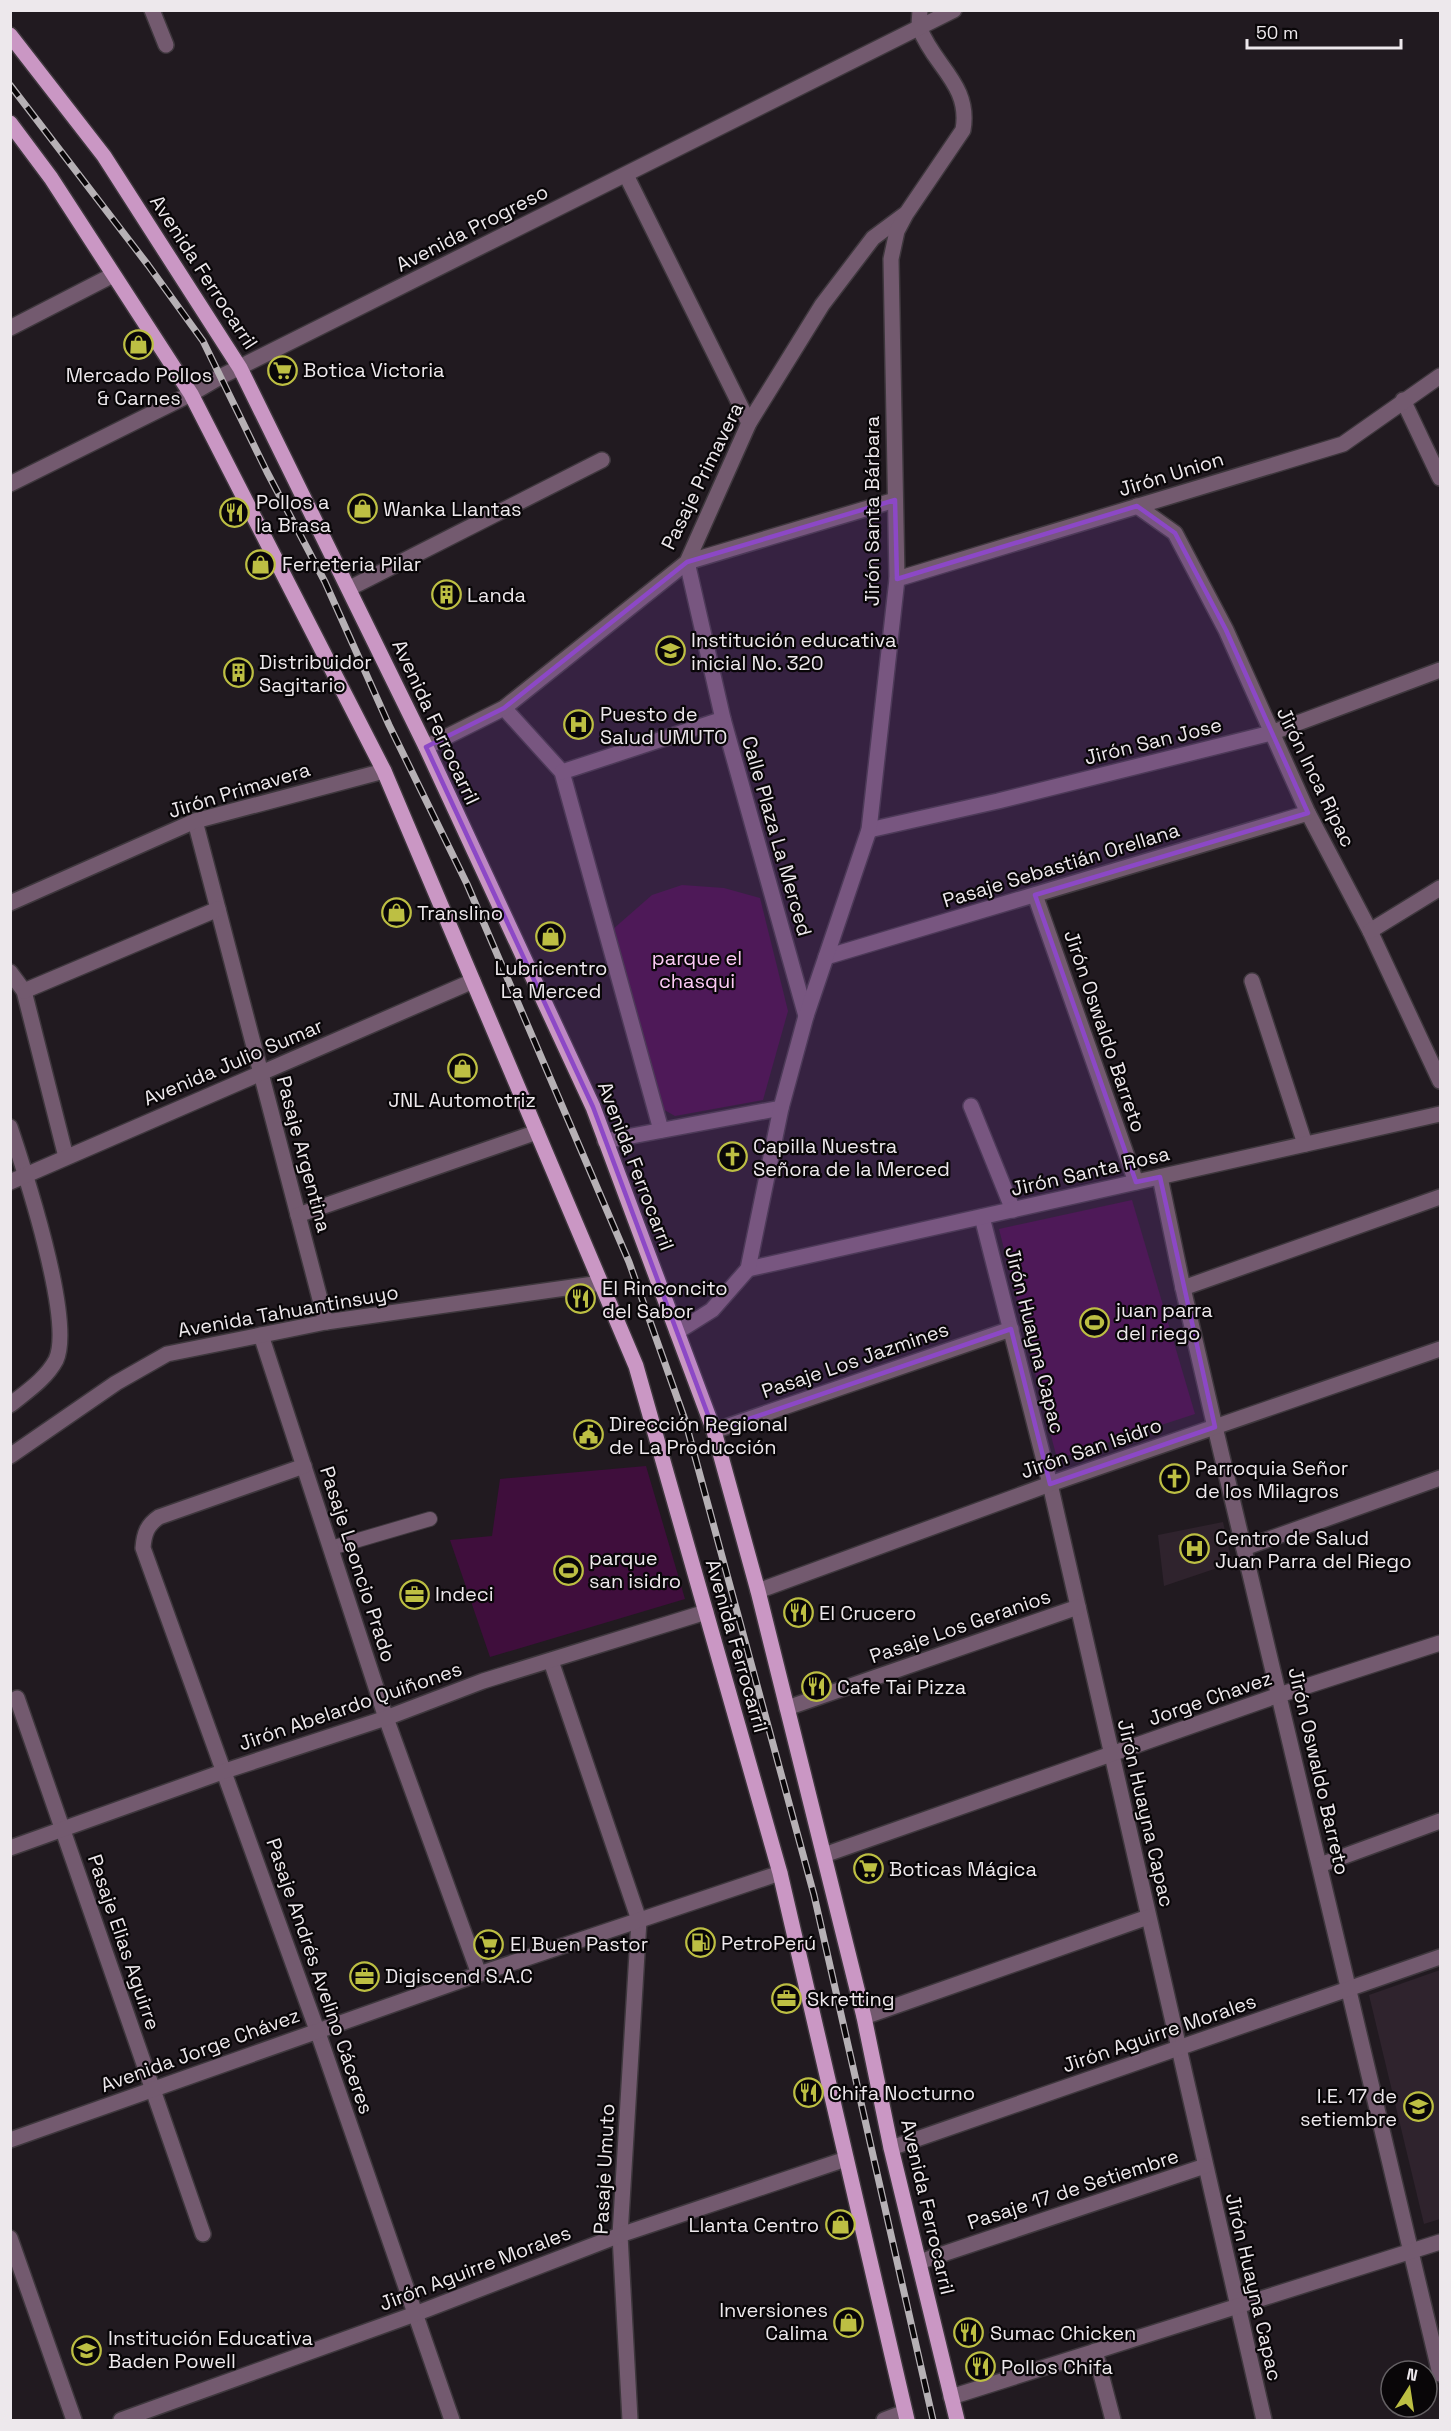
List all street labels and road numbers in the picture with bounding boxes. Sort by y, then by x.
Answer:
street label: Avenida Progreso [391,178,553,278]
street label: Avenida Ferrocarril [144,190,264,354]
street label: Pasaje Primavera [655,398,749,554]
street label: Jirón Santa Bárbara [859,416,885,606]
street label: Jirón Union [1115,446,1227,502]
street label: Avenida Ferrocarril [386,635,486,809]
street label: Jirón Inca Ripac [1271,703,1361,851]
street label: Jirón San Jose [1081,711,1225,771]
street label: Calle Plaza La Merced [736,733,818,939]
street label: Jirón Primavera [165,756,313,824]
street label: Pasaje Sebastián Orellana [939,817,1183,913]
street label: Jirón Oswaldo Barreto [1058,926,1152,1136]
street label: Avenida Julio Sumar [139,1012,327,1112]
street label: Pasaje Argentina [271,1073,337,1235]
street label: Avenida Ferrocarril [592,1078,680,1254]
street label: Jirón Santa Rosa [1008,1140,1172,1202]
street label: Jirón Huayna Capac [999,1244,1071,1436]
street label: Avenida Tahuantinsuyo [176,1279,400,1343]
street label: Pasaje Los Jazmines [758,1316,952,1404]
street label: Jirón San Isidro [1017,1412,1165,1484]
street label: Pasaje Leoncio Prado [314,1463,402,1665]
street label: Avenida Ferrocarril [700,1556,774,1736]
street label: Pasaje Los Geranios [866,1583,1054,1669]
street label: Jirón Abelardo Quiñones [235,1656,465,1756]
street label: Jorge Chavez [1145,1665,1275,1731]
street label: Jirón Oswaldo Barreto [1282,1665,1356,1877]
street label: Jirón Huayna Capac [1112,1717,1180,1909]
street label: Pasaje Andrés Avelino Cáceres [260,1834,380,2118]
street label: Pasaje Elias Aguirre [82,1851,166,2033]
street label: Jirón Aguirre Morales [1059,1988,1259,2078]
street label: Avenida Jorge Chávez [97,2002,303,2098]
street label: Pasaje Umuto [588,2103,620,2235]
street label: Avenida Ferrocarril [895,2117,961,2297]
street label: Pasaje 17 de Setiembre [964,2143,1182,2235]
street label: Jirón Huayna Capac [1220,2191,1288,2383]
street label: Jirón Aguirre Morales [375,2219,575,2317]

